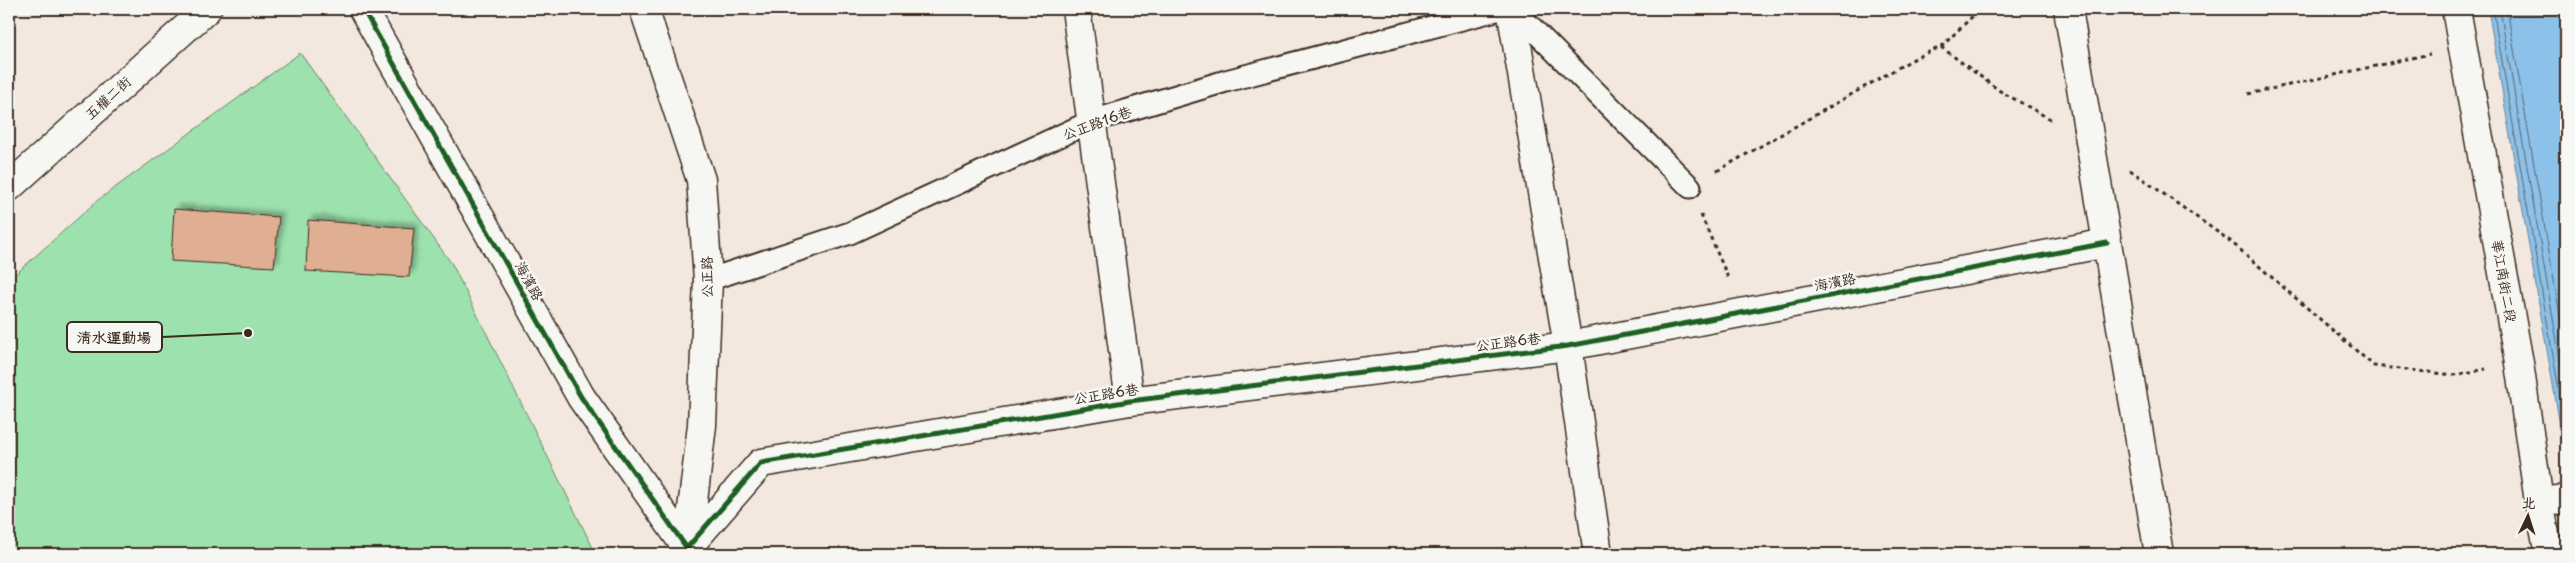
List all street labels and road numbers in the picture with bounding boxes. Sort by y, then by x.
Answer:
street label: 五權二街 [80,71,135,124]
street label: 公正路16巷 [1059,100,1135,145]
street label: 華江南街二段 [2487,238,2522,324]
street label: 公正路 [696,256,717,298]
street label: 海濱路 [510,257,549,304]
street label: 海濱路 [1812,267,1858,296]
street label: 公正路6巷 [1474,327,1543,356]
street label: 公正路6巷 [1072,378,1141,409]

